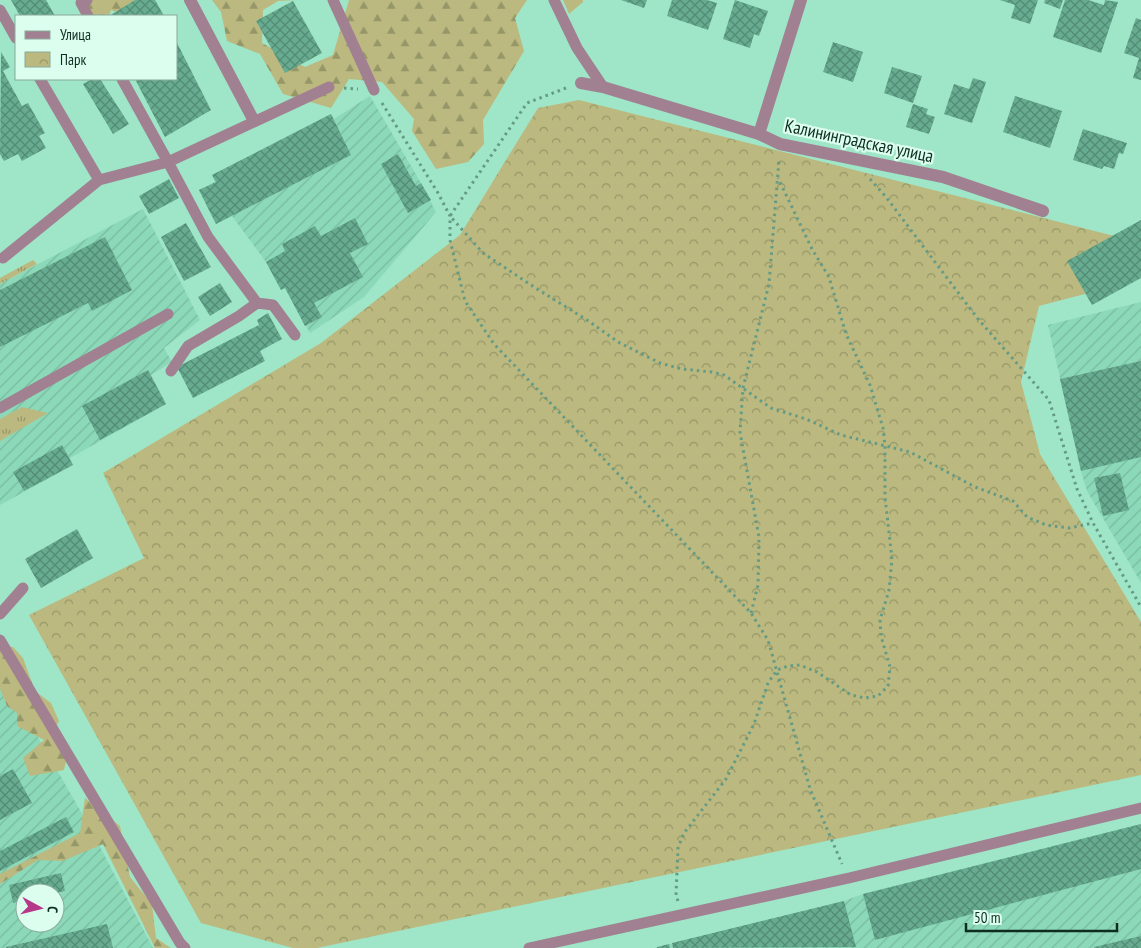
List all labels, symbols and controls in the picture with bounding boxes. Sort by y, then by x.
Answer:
legend [15,15,178,80]
text: Улица [60,25,91,44]
text: Парк [60,50,86,69]
street label: Калининградская улица [783,114,935,167]
north arrow [15,883,65,933]
scale bar [966,900,1117,932]
text: С [44,905,62,914]
text: 50 m [974,908,1000,927]

